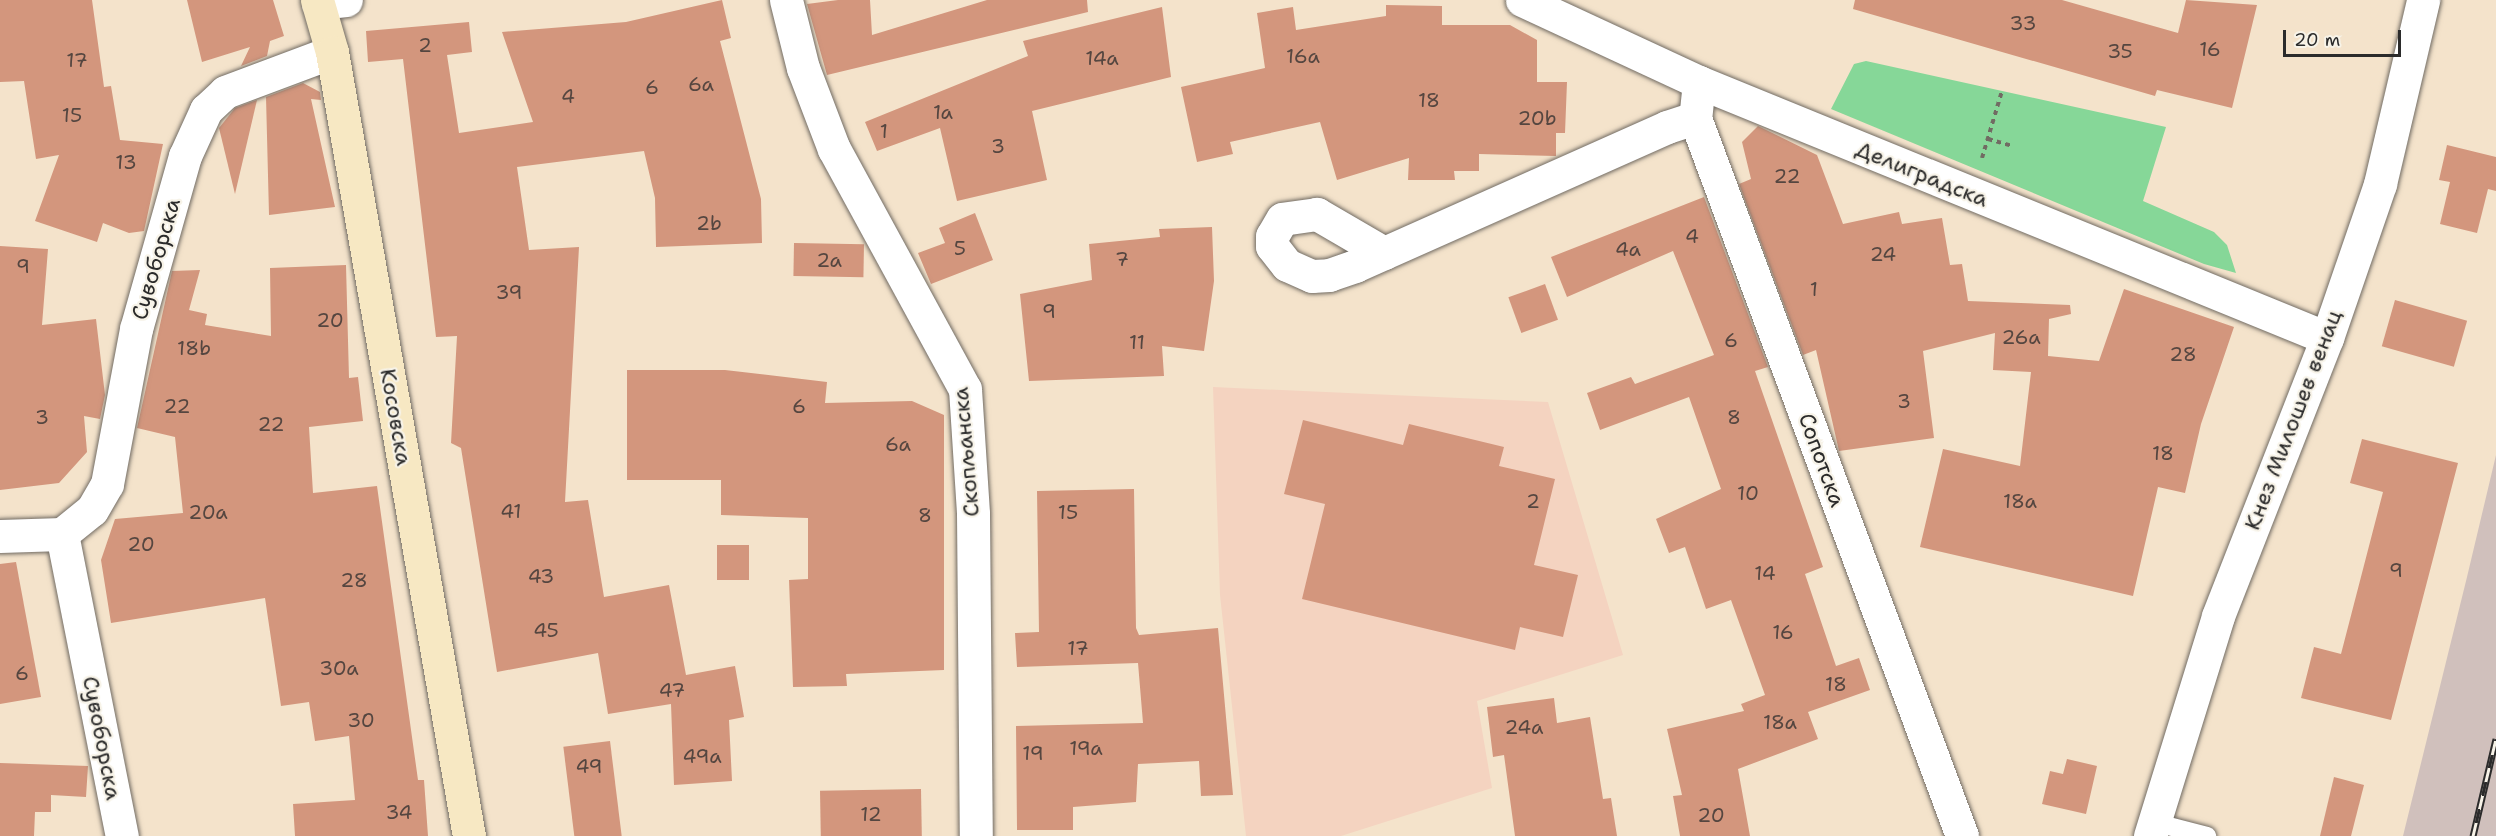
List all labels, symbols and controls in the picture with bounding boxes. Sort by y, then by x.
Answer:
house number: 33 [2010,11,2036,35]
scale bar [2286,18,2404,56]
text: 20 m [2294,28,2340,52]
house number: 2 [418,33,432,57]
house number: 16 [2199,37,2221,61]
house number: 35 [2107,39,2133,63]
house number: 16a [1286,44,1320,68]
house number: 14a [1085,46,1119,70]
house number: 17 [66,48,88,72]
house number: 6a [688,72,714,96]
house number: 6 [645,75,659,99]
house number: 4 [561,84,575,108]
house number: 18 [1418,88,1440,112]
house number: 1a [933,100,953,124]
house number: 15 [62,103,82,127]
house number: 20b [1517,106,1557,130]
house number: 1 [880,119,888,143]
house number: 3 [991,134,1005,158]
street label: Делиградска [1852,135,1992,213]
house number: 13 [115,150,137,174]
house number: 22 [1774,164,1800,188]
street label: Сувоборска [126,195,186,323]
house number: 2b [696,211,722,235]
house number: 4 [1685,224,1699,248]
house number: 5 [954,236,966,260]
house number: 4a [1615,237,1641,261]
house number: 24 [1870,242,1896,266]
house number: 7 [1115,247,1129,271]
house number: 2a [816,248,842,272]
house number: 9 [16,254,30,278]
house number: 1 [1810,277,1818,301]
house number: 39 [496,280,522,304]
house number: 9 [1042,299,1056,323]
street label: Кнез Милошев венац [2239,306,2347,534]
house number: 20 [316,308,344,332]
house number: 26a [2001,325,2041,349]
house number: 6 [1724,328,1738,352]
house number: 11 [1129,330,1145,354]
house number: 18b [177,336,211,360]
house number: 28 [2169,342,2197,366]
street label: Косовска [374,366,418,468]
street label: Скопљанска [947,386,985,518]
house number: 3 [1897,389,1911,413]
house number: 22 [164,394,190,418]
house number: 6 [792,394,806,418]
house number: 3 [35,405,49,429]
house number: 8 [1727,405,1741,429]
street label: Сопотска [1793,410,1851,510]
house number: 22 [258,412,284,436]
house number: 6a [885,432,911,456]
house number: 18 [2152,441,2174,465]
house number: 10 [1737,481,1759,505]
house number: 2 [1526,489,1540,513]
house number: 18a [2003,489,2037,513]
house number: 41 [500,499,522,523]
house number: 20a [188,500,228,524]
house number: 15 [1058,500,1078,524]
house number: 8 [918,503,932,527]
house number: 20 [127,532,155,556]
house number: 9 [2389,558,2403,582]
house number: 14 [1754,561,1776,585]
house number: 43 [528,564,554,588]
house number: 28 [340,568,368,592]
house number: 45 [533,618,559,642]
house number: 16 [1772,620,1794,644]
house number: 17 [1067,636,1089,660]
house number: 30a [319,656,359,680]
house number: 6 [15,661,29,685]
house number: 18 [1825,672,1847,696]
street label: Сувоборска [77,674,127,802]
house number: 47 [659,678,685,702]
house number: 30 [347,708,375,732]
house number: 18a [1763,710,1797,734]
house number: 24a [1505,715,1543,739]
house number: 19a [1069,736,1103,760]
house number: 19 [1022,741,1044,765]
house number: 49a [682,744,722,768]
house number: 49 [575,754,603,778]
house number: 34 [385,800,413,824]
house number: 12 [860,802,882,826]
house number: 20 [1697,803,1725,827]

